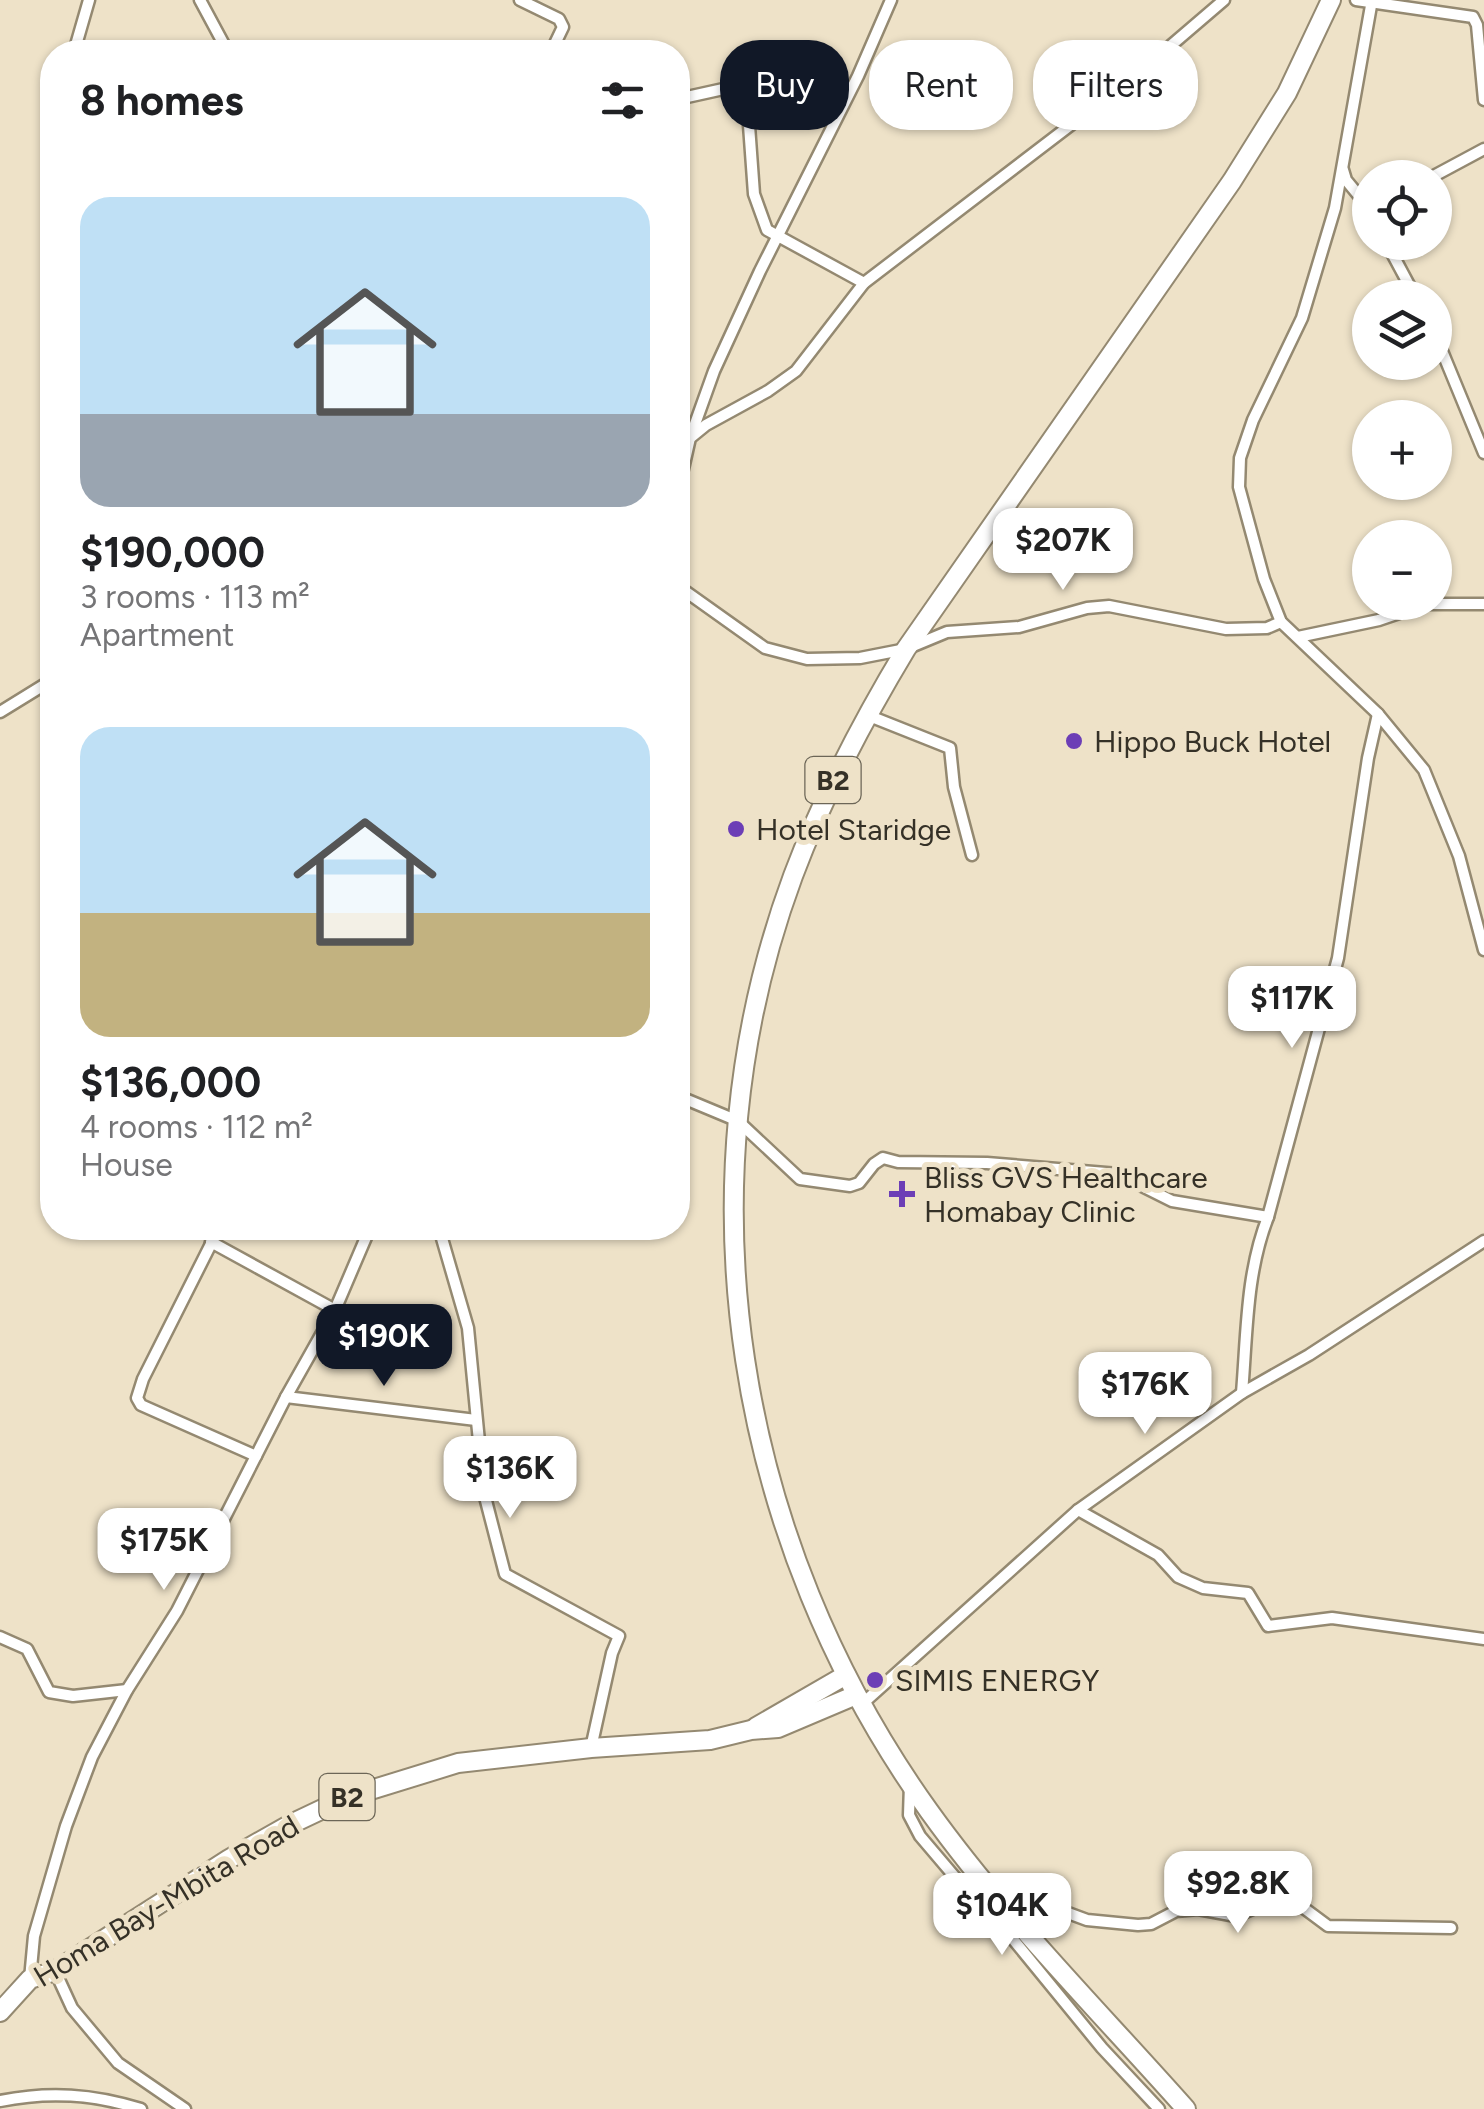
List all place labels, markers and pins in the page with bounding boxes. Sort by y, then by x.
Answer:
pin: $207K [993,508,1133,593]
place label: Hippo Buck Hotel [1094,723,1331,760]
marker: Hippo Buck Hotel [1063,730,1085,752]
place label: Hotel Staridge [756,811,951,848]
marker: Hotel Staridge [725,818,747,840]
pin: $117K [1222,966,1362,1051]
place label: Bliss GVS Healthcare Homabay Clinic [924,1159,1208,1230]
marker: Bliss GVS Healthcare Homabay Clinic [889,1181,915,1207]
pin: $190K [314,1304,454,1389]
pin: $176K [1075,1352,1215,1437]
pin: $136K [440,1436,580,1521]
pin: $175K [94,1508,234,1593]
place label: SIMIS ENERGY [895,1662,1099,1699]
marker: SIMIS ENERGY [864,1669,886,1691]
pin: $92.8K [1157,1851,1319,1936]
pin: $104K [932,1873,1072,1958]

